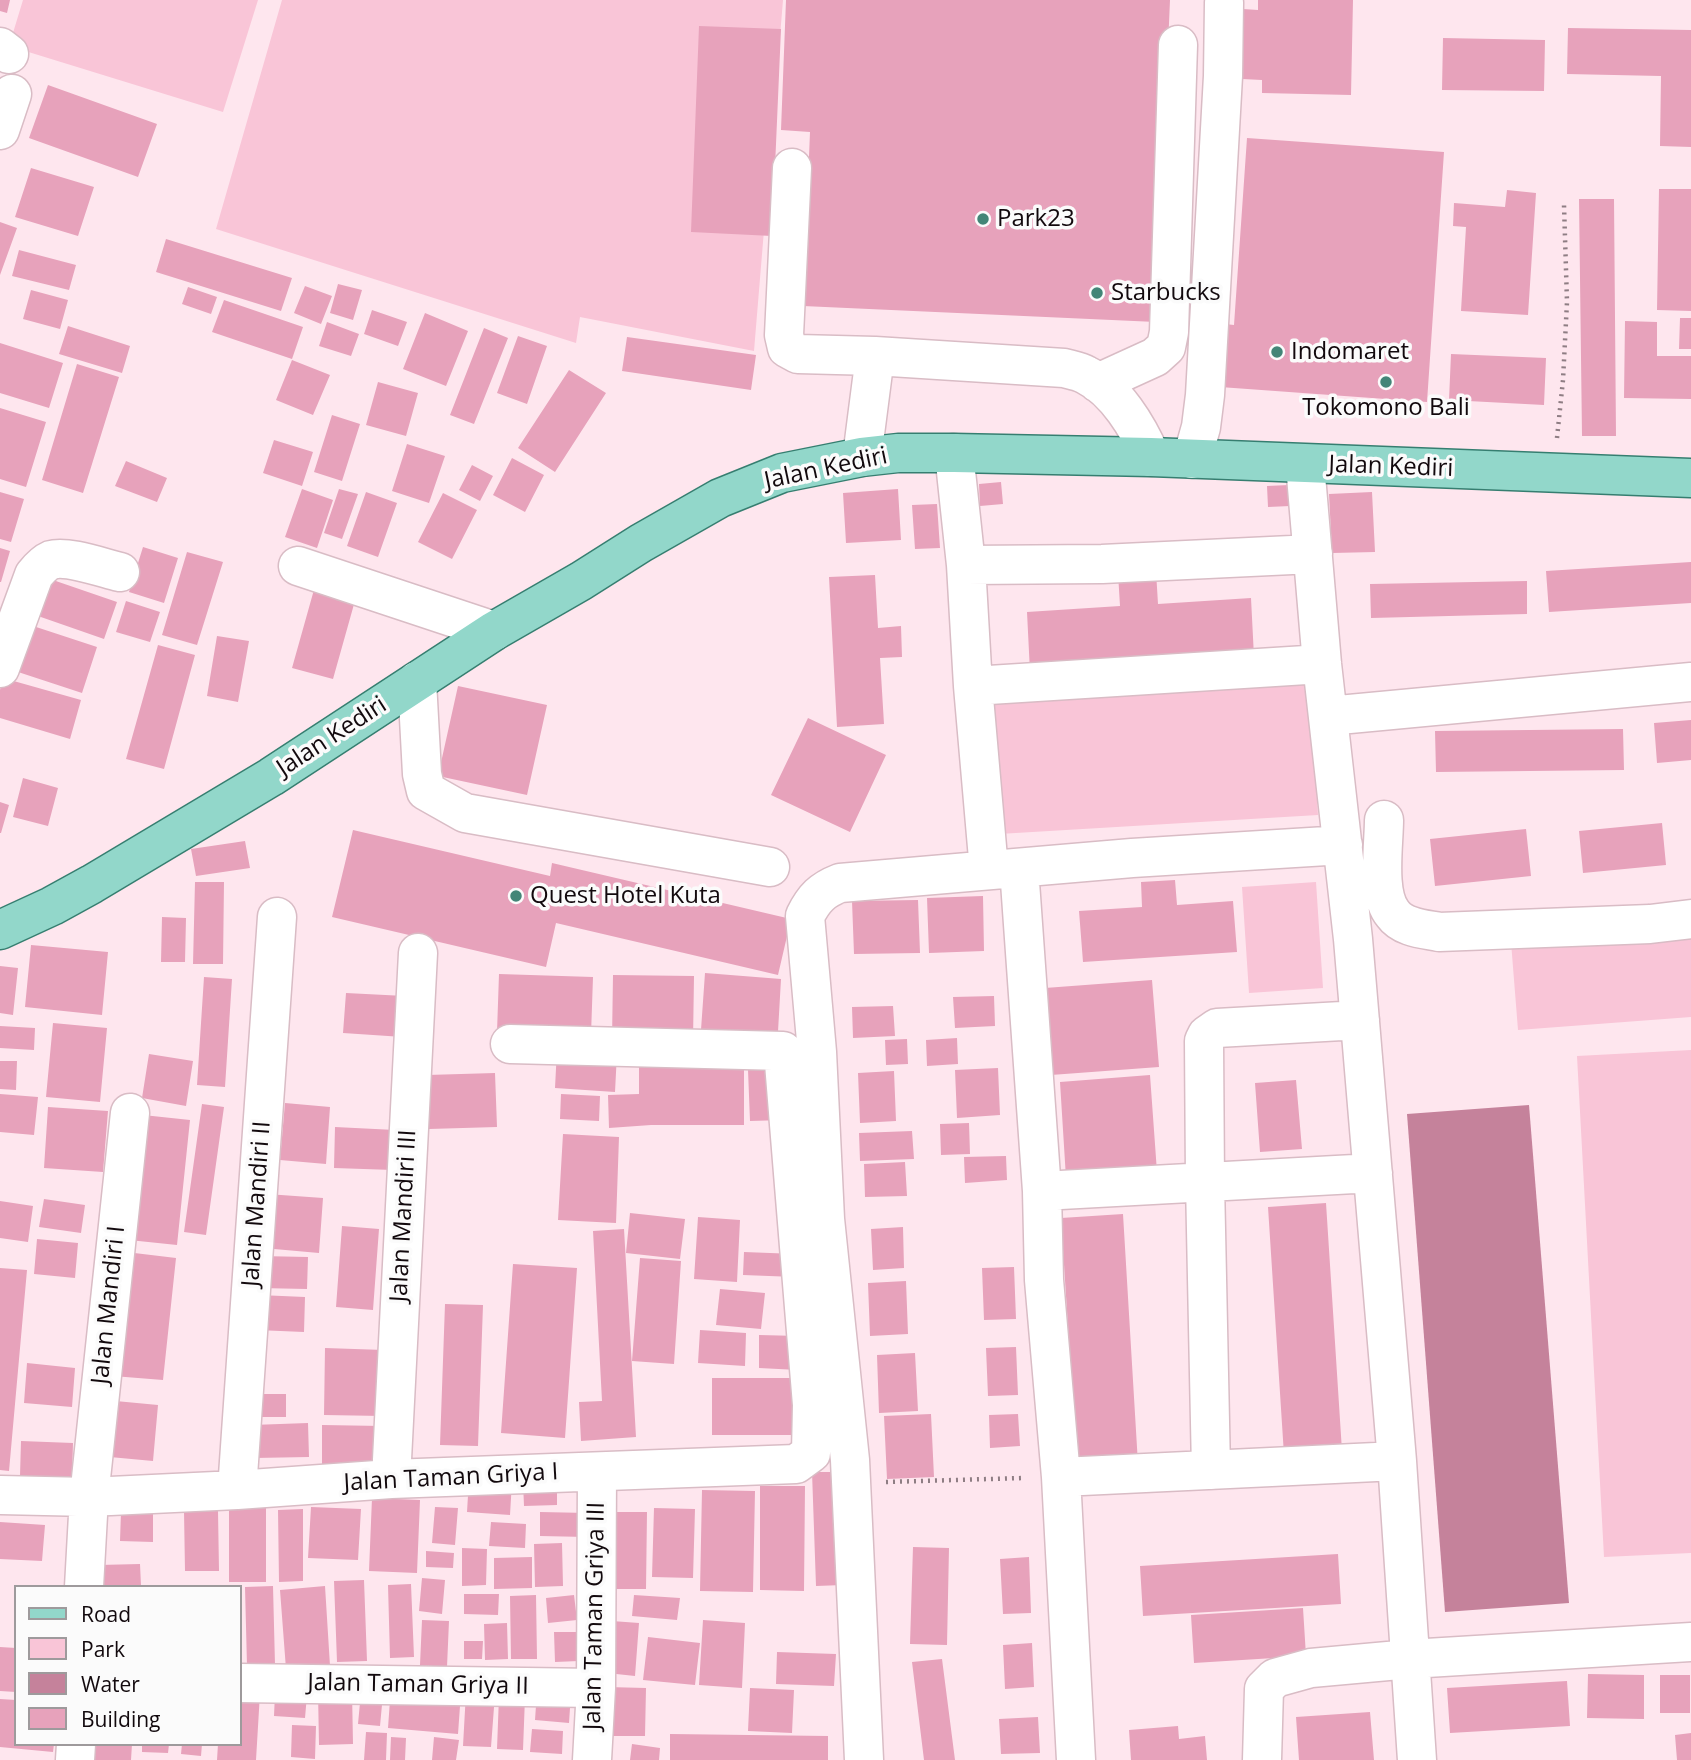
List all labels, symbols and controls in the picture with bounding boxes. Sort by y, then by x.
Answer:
place label: Park23 [997,205,1075,233]
marker: Park23 [975,211,991,227]
place label: Starbucks [1111,279,1221,307]
marker: Starbucks [1089,285,1105,301]
place label: Indomaret [1291,338,1409,366]
marker: Indomaret [1269,344,1285,360]
marker: Tokomono Bali [1378,374,1394,390]
place label: Tokomono Bali [1302,394,1470,422]
street label: Jalan Kediri [762,442,890,496]
street label: Jalan Kediri [1328,450,1454,484]
street label: Jalan Kediri [272,691,392,783]
place label: Quest Hotel Kuta [530,882,721,910]
marker: Quest Hotel Kuta [508,888,524,904]
street label: Jalan Mandiri II [237,1120,277,1288]
street label: Jalan Mandiri III [385,1129,423,1303]
street label: Jalan Mandiri I [86,1224,132,1386]
street label: Jalan Taman Griya I [343,1458,559,1498]
street label: Jalan Taman Griya III [579,1502,611,1730]
legend [14,1585,242,1746]
text: Road [81,1600,131,1628]
text: Park [81,1635,125,1663]
street label: Jalan Taman Griya II [307,1669,529,1701]
text: Water [81,1670,140,1698]
text: Building [81,1705,160,1733]

